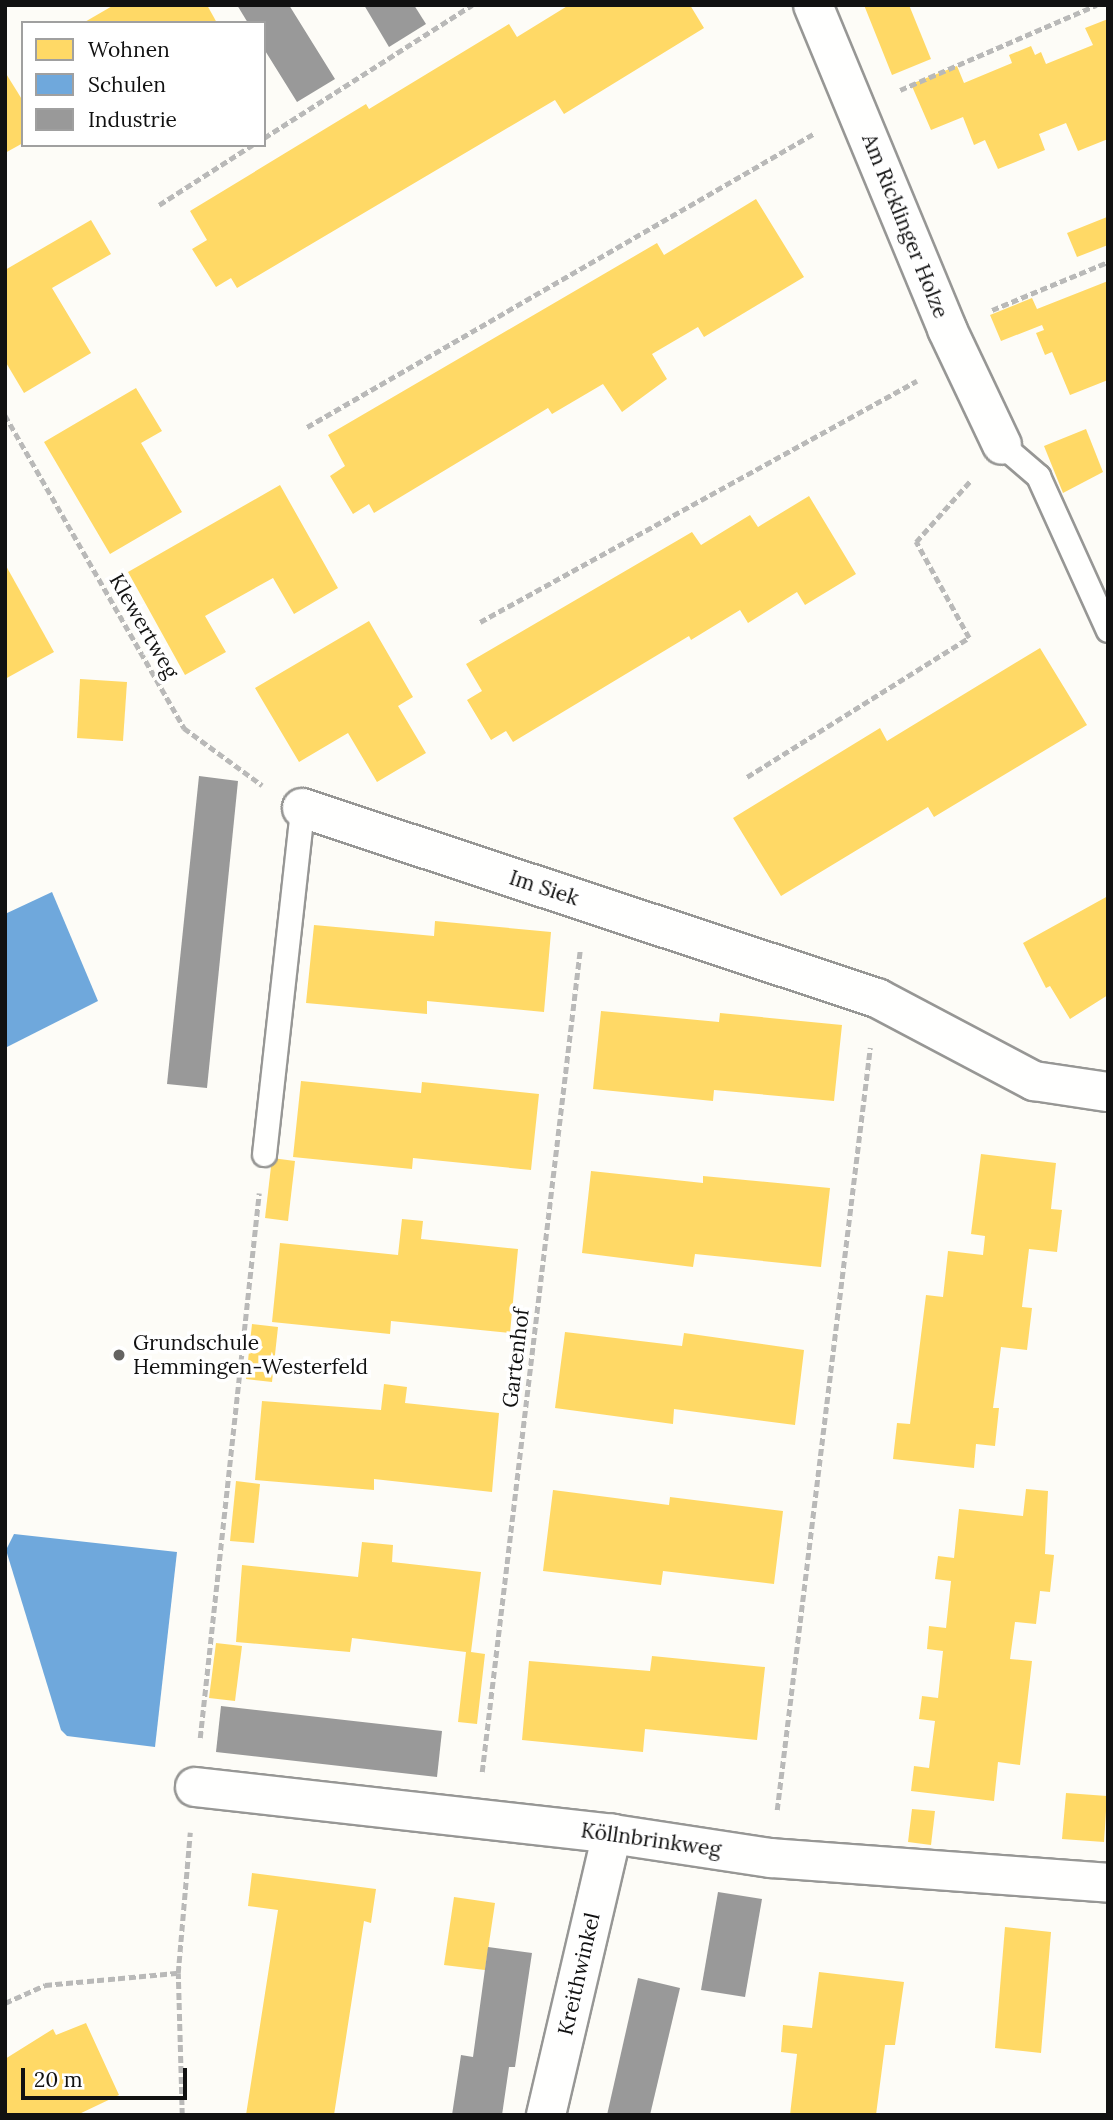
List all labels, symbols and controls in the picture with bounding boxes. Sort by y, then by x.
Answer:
legend [21,21,266,147]
text: Wohnen [88,36,170,63]
text: Schulen [88,71,166,98]
text: Industrie [88,106,177,133]
street label: Am Ricklinger Holze [856,130,954,322]
street label: Klewertweg [104,569,184,683]
street label: Im Siek [506,865,582,911]
street label: Gartenhof [497,1307,535,1409]
place label: Grundschule Hemmingen-Westerfeld [133,1330,368,1380]
marker: Grundschule Hemmingen-Westerfeld [111,1347,127,1363]
street label: Köllnbrinkweg [579,1818,723,1862]
street label: Kreithwinkel [553,1910,605,2038]
scale bar [24,2054,191,2098]
text: 20 m [34,2066,83,2093]

